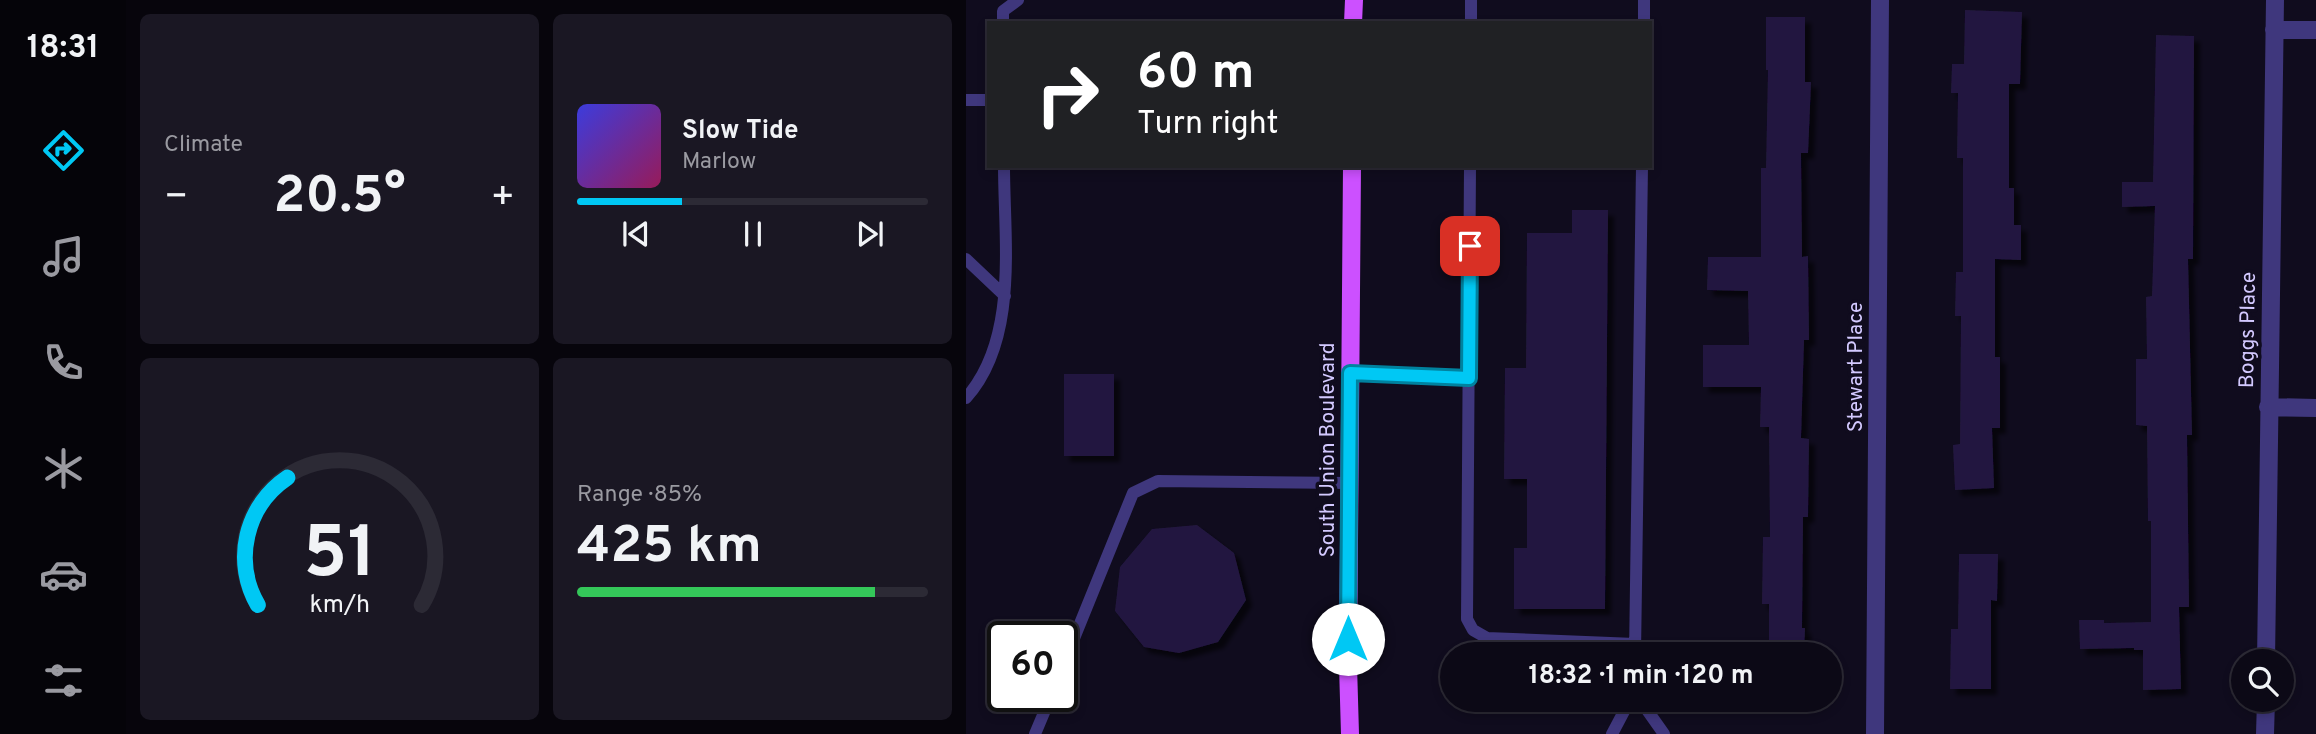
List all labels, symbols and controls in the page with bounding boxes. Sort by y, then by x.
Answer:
text: 18:31 [27,29,99,69]
text: 60 m [1137,44,1255,106]
icon: right [1022,49,1113,140]
text: Turn right [1137,105,1279,145]
text: Slow Tide [682,115,799,148]
icon: directions [39,126,88,175]
text: Climate [164,131,243,160]
text: Marlow [682,148,756,177]
text: 20.5° [273,165,406,231]
text: − [164,174,189,223]
text: + [490,174,515,223]
icon: previous [617,215,655,253]
icon: pause [734,215,772,253]
icon: next [851,215,889,253]
pin [1440,216,1500,276]
icon: arrive [1451,227,1489,265]
icon: music [39,232,88,281]
street label: Boggs Place [2234,272,2263,388]
street label: Stewart Place [1843,302,1870,432]
icon: phone [39,338,88,387]
street label: South Union Boulevard [1315,343,1342,558]
icon: climate [39,444,88,493]
text: Range · 85% [577,481,702,510]
text: 51 [303,511,376,603]
text: 425 km [577,515,762,581]
icon: car [39,550,88,599]
text: km/h [309,590,370,622]
position arrow [1311,602,1385,676]
speed limit sign: 60 [987,621,1078,712]
map controls [2231,649,2294,712]
button: search [2231,649,2294,712]
icon: filters [39,656,88,705]
text: 18:32 · 1 min · 120 m [1528,660,1754,693]

